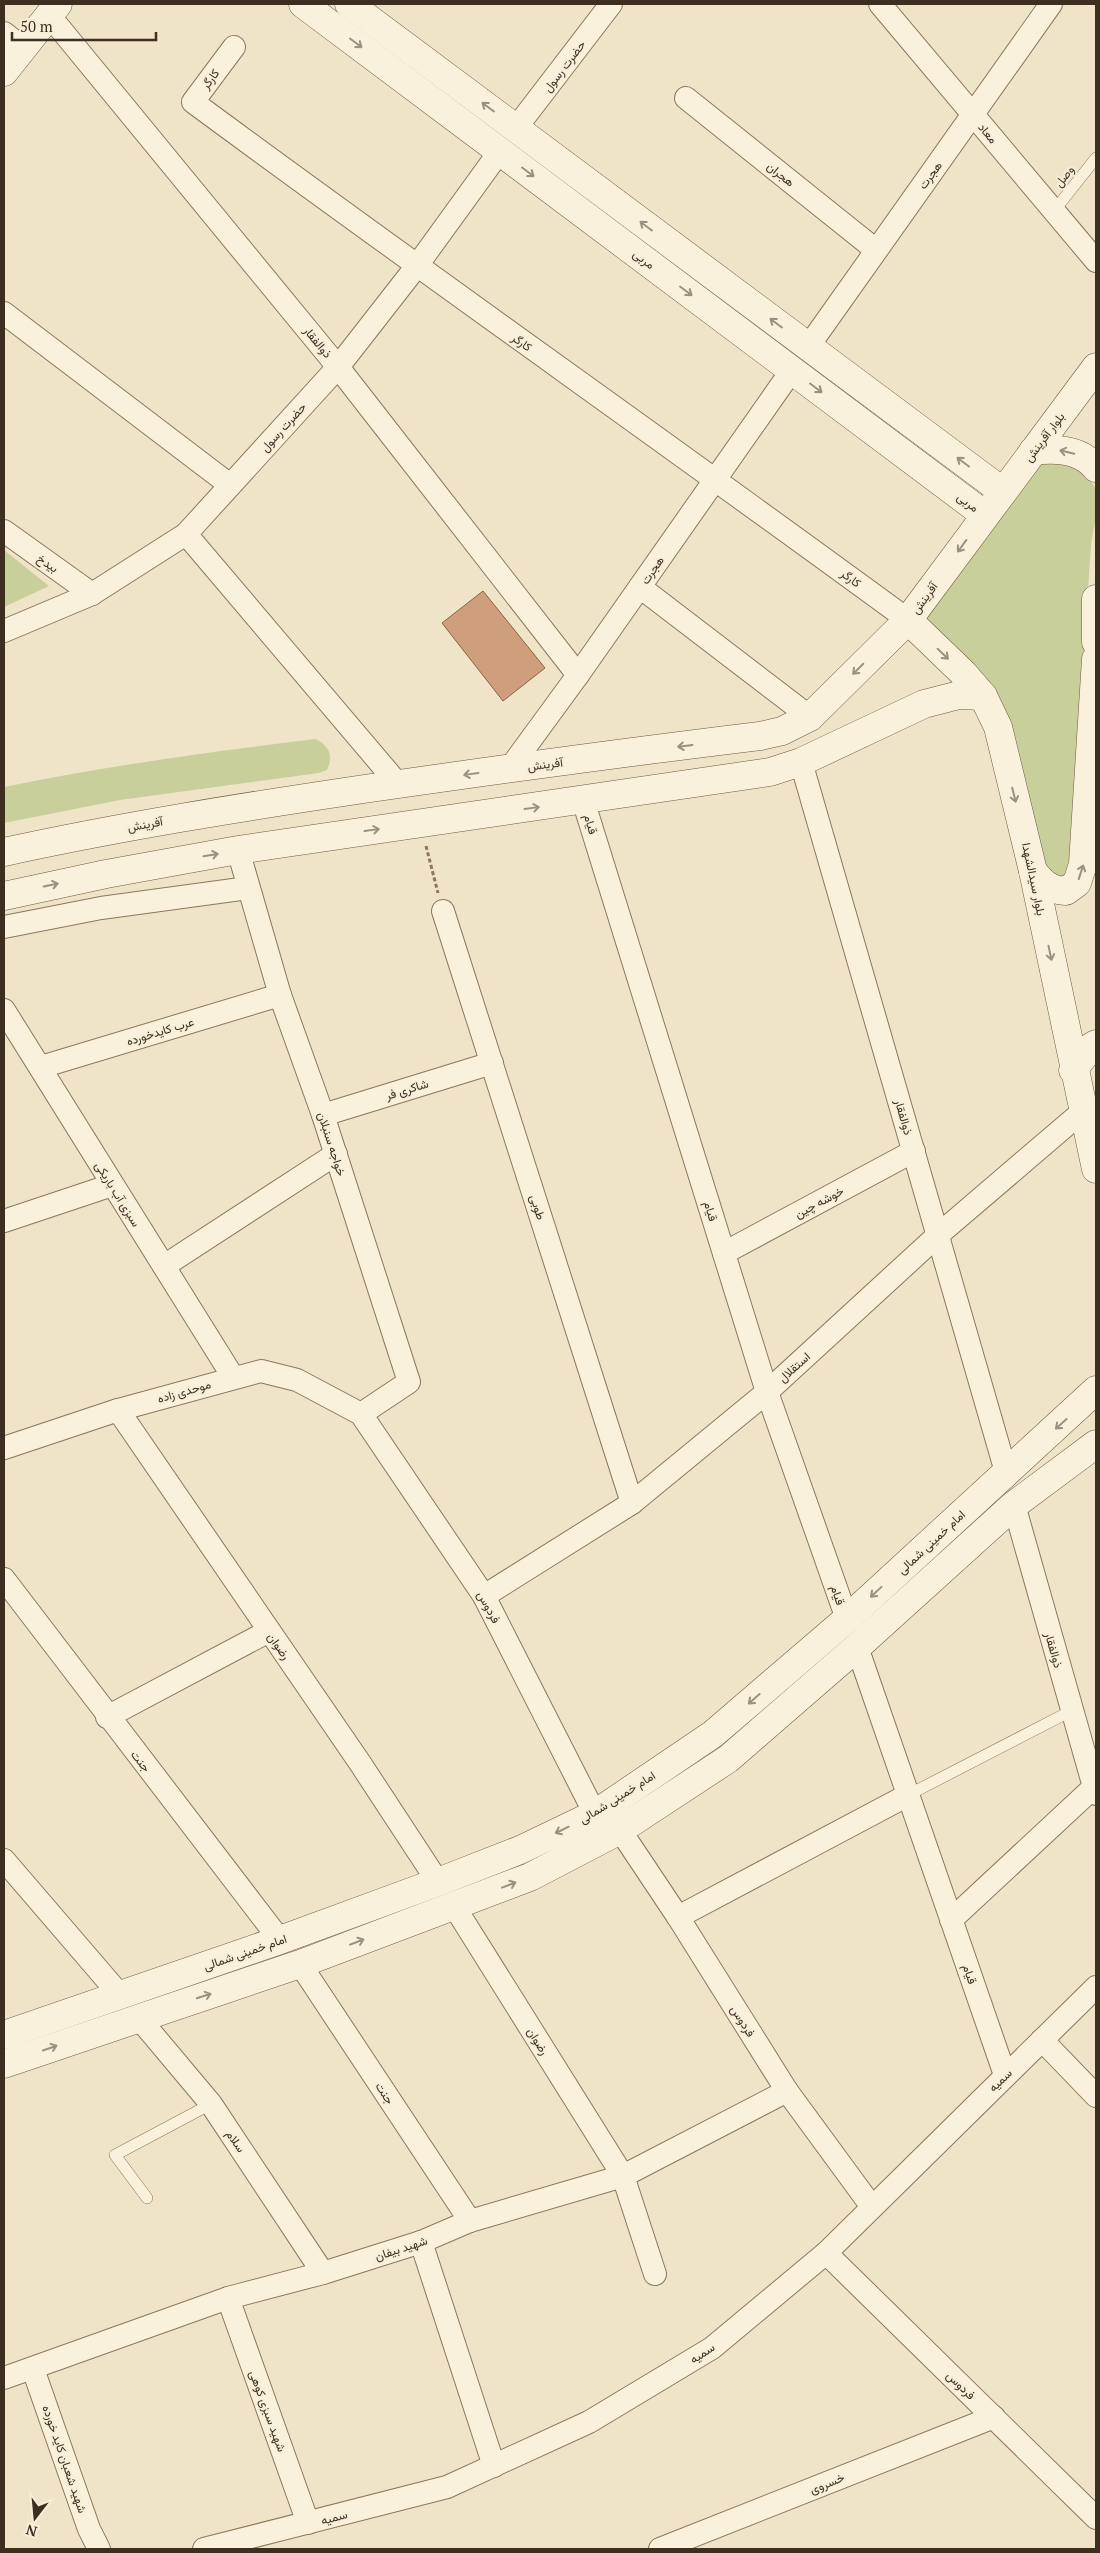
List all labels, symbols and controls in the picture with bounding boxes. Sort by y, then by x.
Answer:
scale bar [12,10,156,42]
text: 50 m [20,16,53,36]
street label: حضرت رسول [540,37,589,96]
one-way arrow [349,38,362,49]
street label: کارگر [197,66,223,93]
one-way arrow [482,102,495,113]
street label: معاد [975,120,1001,146]
street label: هجران [764,158,798,190]
street label: هجرت [915,158,946,192]
street label: وصل [1051,162,1078,190]
one-way arrow [521,167,534,178]
one-way arrow [640,220,653,231]
street label: مربی [630,246,658,273]
one-way arrow [679,286,693,296]
one-way arrow [769,318,783,328]
street label: ذوالفقار [299,322,335,362]
street label: کارگر [508,329,535,355]
one-way arrow [809,383,822,394]
street label: حضرت رسول [257,399,310,455]
street label: بلوار آفرینش [1021,409,1068,465]
one-way arrow [1059,447,1075,456]
one-way arrow [956,457,970,467]
street label: مربی [954,489,982,516]
one-way arrow [957,539,968,552]
street label: بیدخ [33,550,61,577]
street label: هجرت [637,553,668,587]
street label: کارگر [837,565,864,591]
street label: آفرینش [907,578,942,617]
one-way arrow [937,648,949,660]
one-way arrow [852,663,864,676]
one-way arrow [677,741,693,751]
street label: آفرینش [526,754,565,775]
one-way arrow [464,769,480,779]
one-way arrow [1010,786,1019,802]
one-way arrow [524,802,540,812]
street label: قیام [580,812,601,836]
street label: آفرینش [126,813,165,835]
one-way arrow [363,825,379,835]
street label: بلوار سیدالشهدا [1018,841,1049,917]
one-way arrow [203,850,219,859]
one-way arrow [1076,864,1086,880]
one-way arrow [43,880,59,889]
one-way arrow [1046,945,1055,961]
street label: عرب کایدخورده [124,1014,196,1049]
street label: شاکری فر [383,1075,431,1104]
street label: ذوالفقار [891,1096,916,1137]
street label: خواجه سنبلان [314,1110,349,1178]
street label: سبزی آب باریکی [91,1159,144,1230]
street label: خوشه چین [792,1183,847,1222]
street label: طوبی [526,1193,549,1222]
street label: قیام [700,1199,721,1223]
street label: استقلال [775,1349,814,1386]
street label: موحدی زاده [156,1376,213,1407]
one-way arrow [1055,1418,1068,1430]
street label: امام خمینی شمالی [894,1507,969,1578]
street label: قیام [827,1583,848,1607]
one-way arrow [870,1586,882,1598]
street label: فردوس [473,1588,504,1626]
street label: ذوالفقار [1041,1629,1066,1670]
street label: رضوان [264,1630,294,1663]
one-way arrow [747,1693,760,1705]
street label: جنت [128,1747,154,1775]
street label: امام خمینی شمالی [576,1768,658,1827]
one-way arrow [555,1826,570,1835]
one-way arrow [501,1880,517,1889]
street label: امام خمینی شمالی [201,1931,289,1974]
one-way arrow [349,1937,364,1946]
street label: قیام [959,1962,980,1986]
one-way arrow [195,1990,211,2000]
street label: فردوس [727,2002,758,2040]
street label: رضوان [523,2025,552,2058]
one-way arrow [42,2043,57,2052]
street label: سمیه [985,2065,1015,2095]
street label: جنت [372,2079,398,2107]
street label: سلام [222,2127,249,2156]
street label: شهید بیفان [373,2232,429,2264]
street label: سمیه [687,2339,717,2367]
street label: شهید سبزی کوهی [245,2368,290,2454]
street label: فردوس [943,2368,979,2403]
street label: شهید شعبان کاید خورده [39,2403,91,2515]
street label: خسروی [807,2469,847,2498]
north arrow [10,2493,60,2543]
street label: سمیه [319,2506,349,2528]
text: N [23,2520,39,2542]

